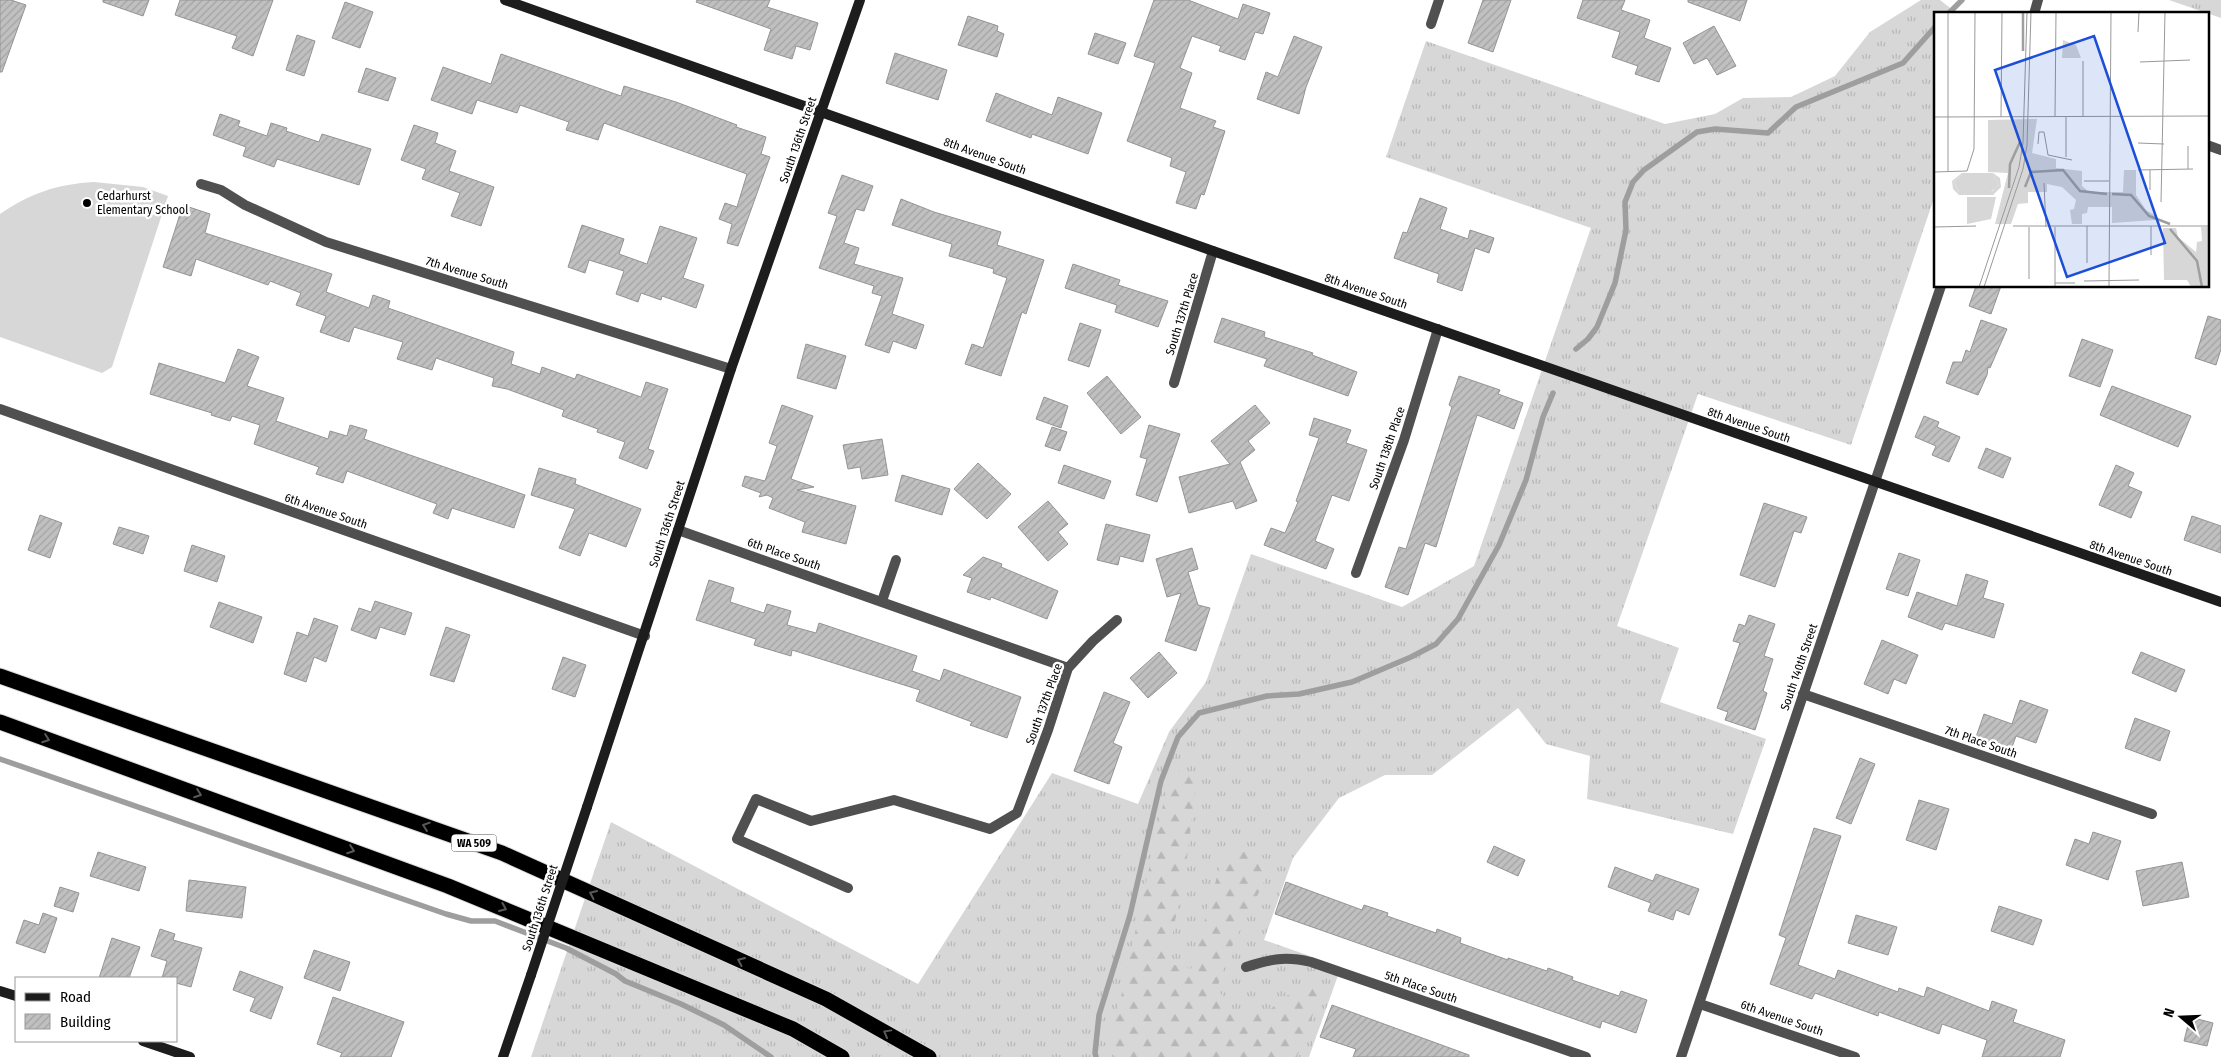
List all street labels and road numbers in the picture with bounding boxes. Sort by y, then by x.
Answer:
street label: South 136th Street [777,95,819,185]
street label: 8th Avenue South [942,135,1028,177]
street label: 7th Avenue South [424,254,510,292]
street label: 8th Avenue South [1323,270,1409,312]
street label: South 137th Place [1163,271,1201,357]
street label: 8th Avenue South [1706,404,1792,446]
street label: South 138th Place [1366,405,1408,491]
street label: South 136th Street [646,479,688,569]
street label: 6th Avenue South [283,490,369,532]
street label: 6th Place South [746,535,822,573]
street label: 8th Avenue South [2088,537,2174,579]
street label: South 140th Street [1778,622,1820,712]
street label: South 137th Place [1023,661,1065,747]
street label: 7th Place South [1943,723,2019,761]
road number: WA 509 [452,834,496,851]
street label: South 136th Street [519,863,561,953]
street label: 5th Place South [1383,968,1459,1006]
street label: 6th Avenue South [1739,997,1825,1039]

